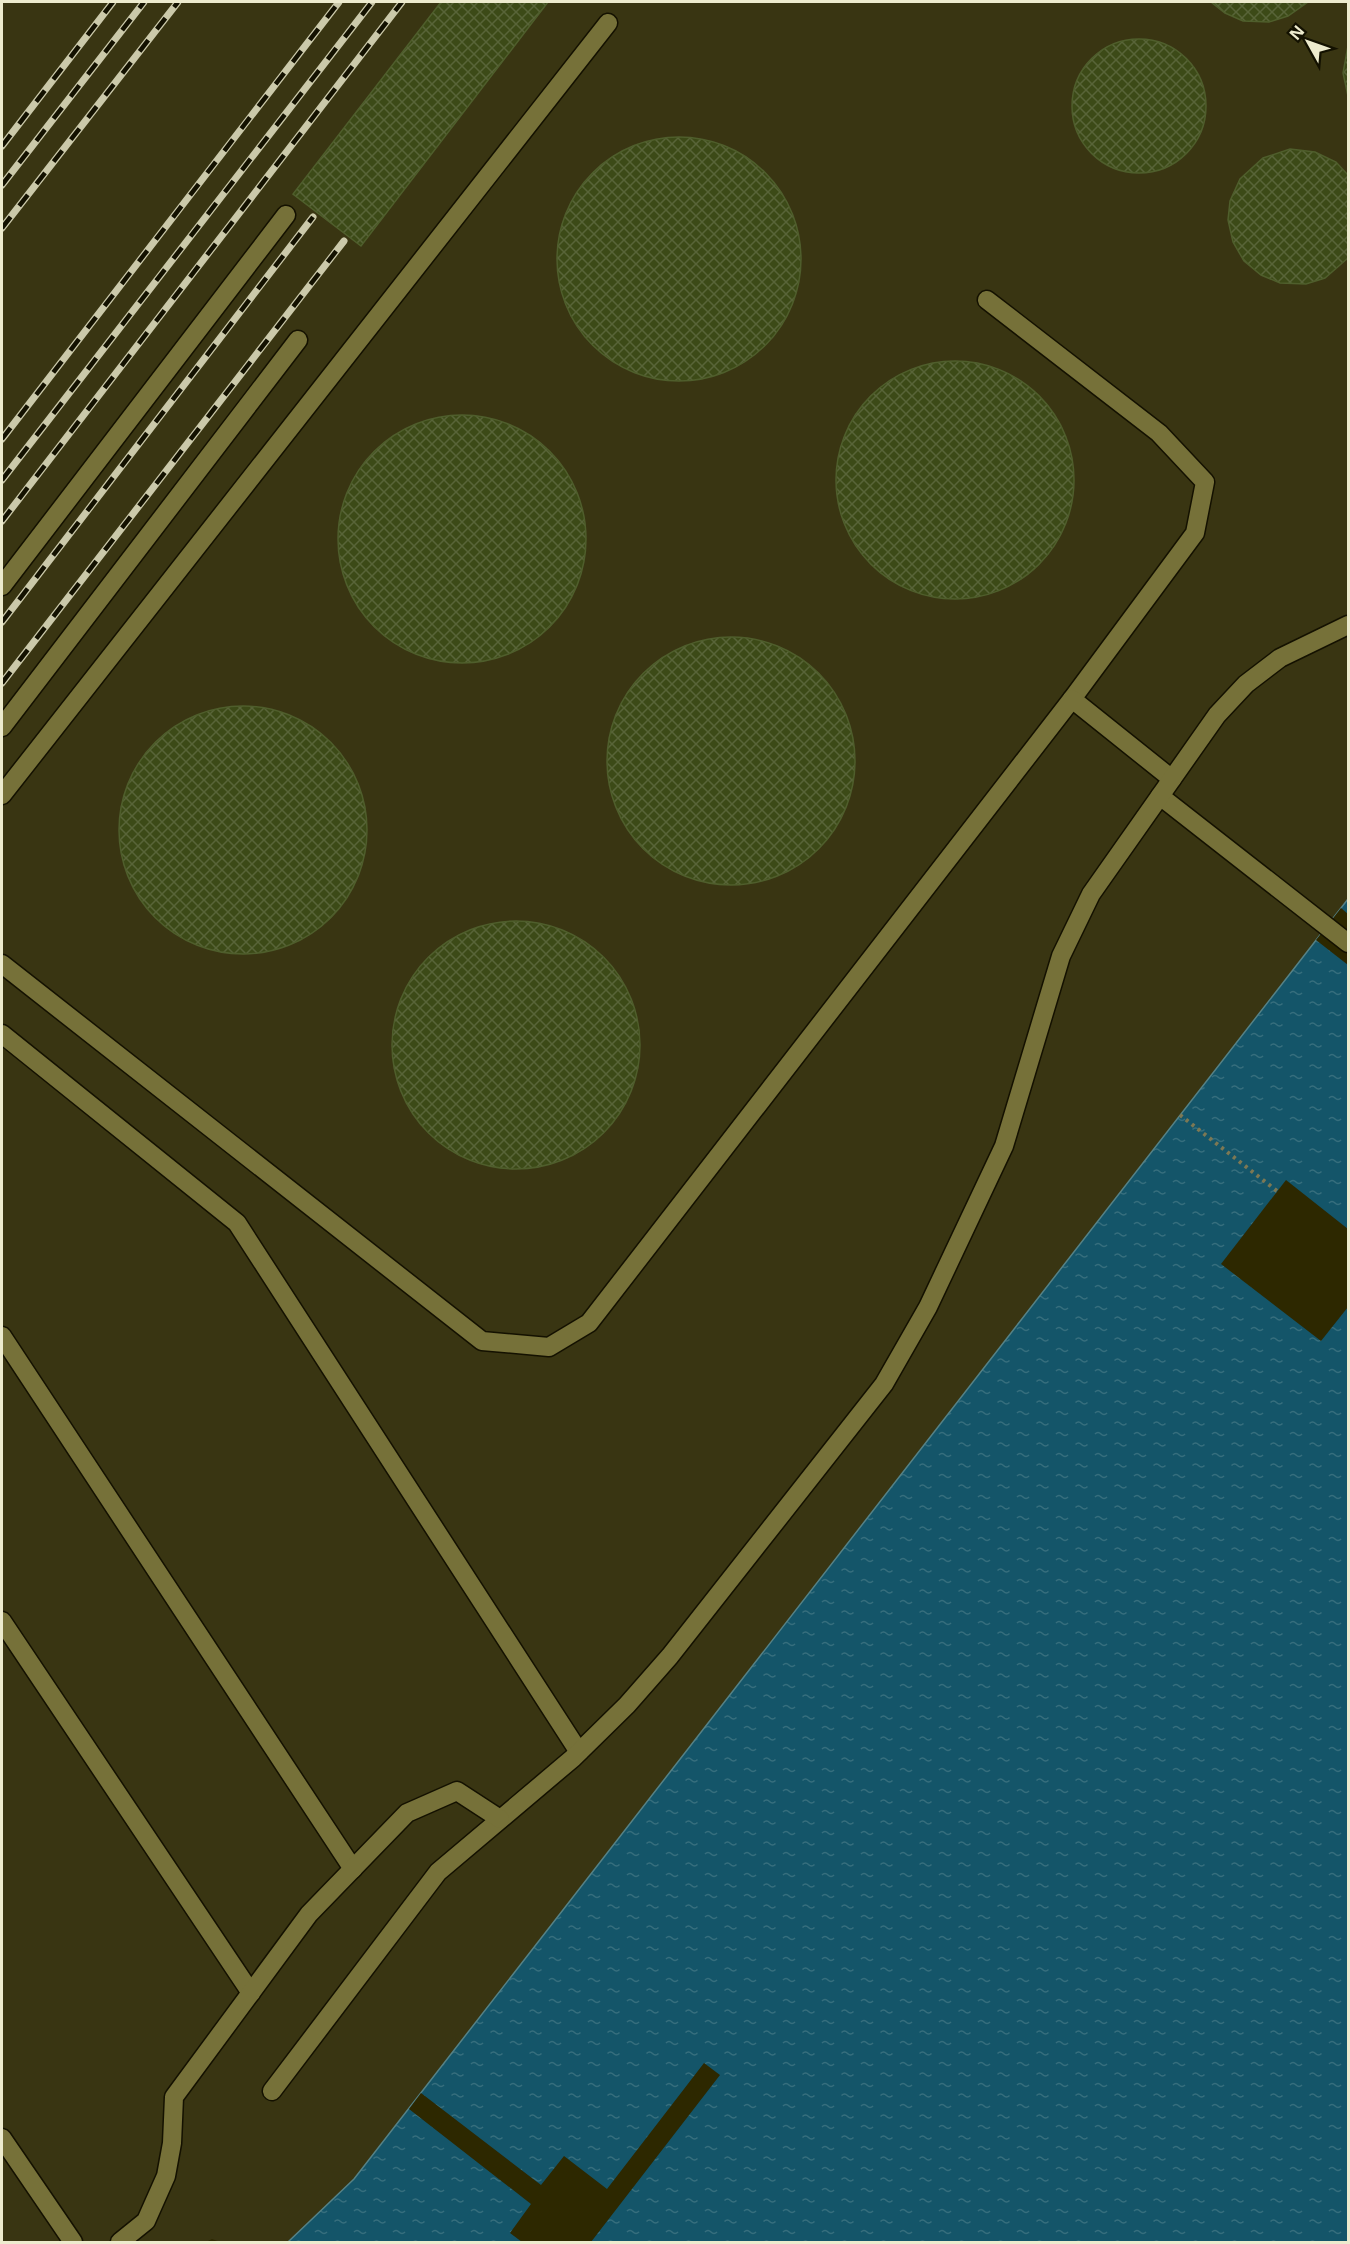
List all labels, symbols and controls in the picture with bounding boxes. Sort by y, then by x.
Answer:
north arrow [1278,12,1338,72]
text: N [1284,20,1309,44]

